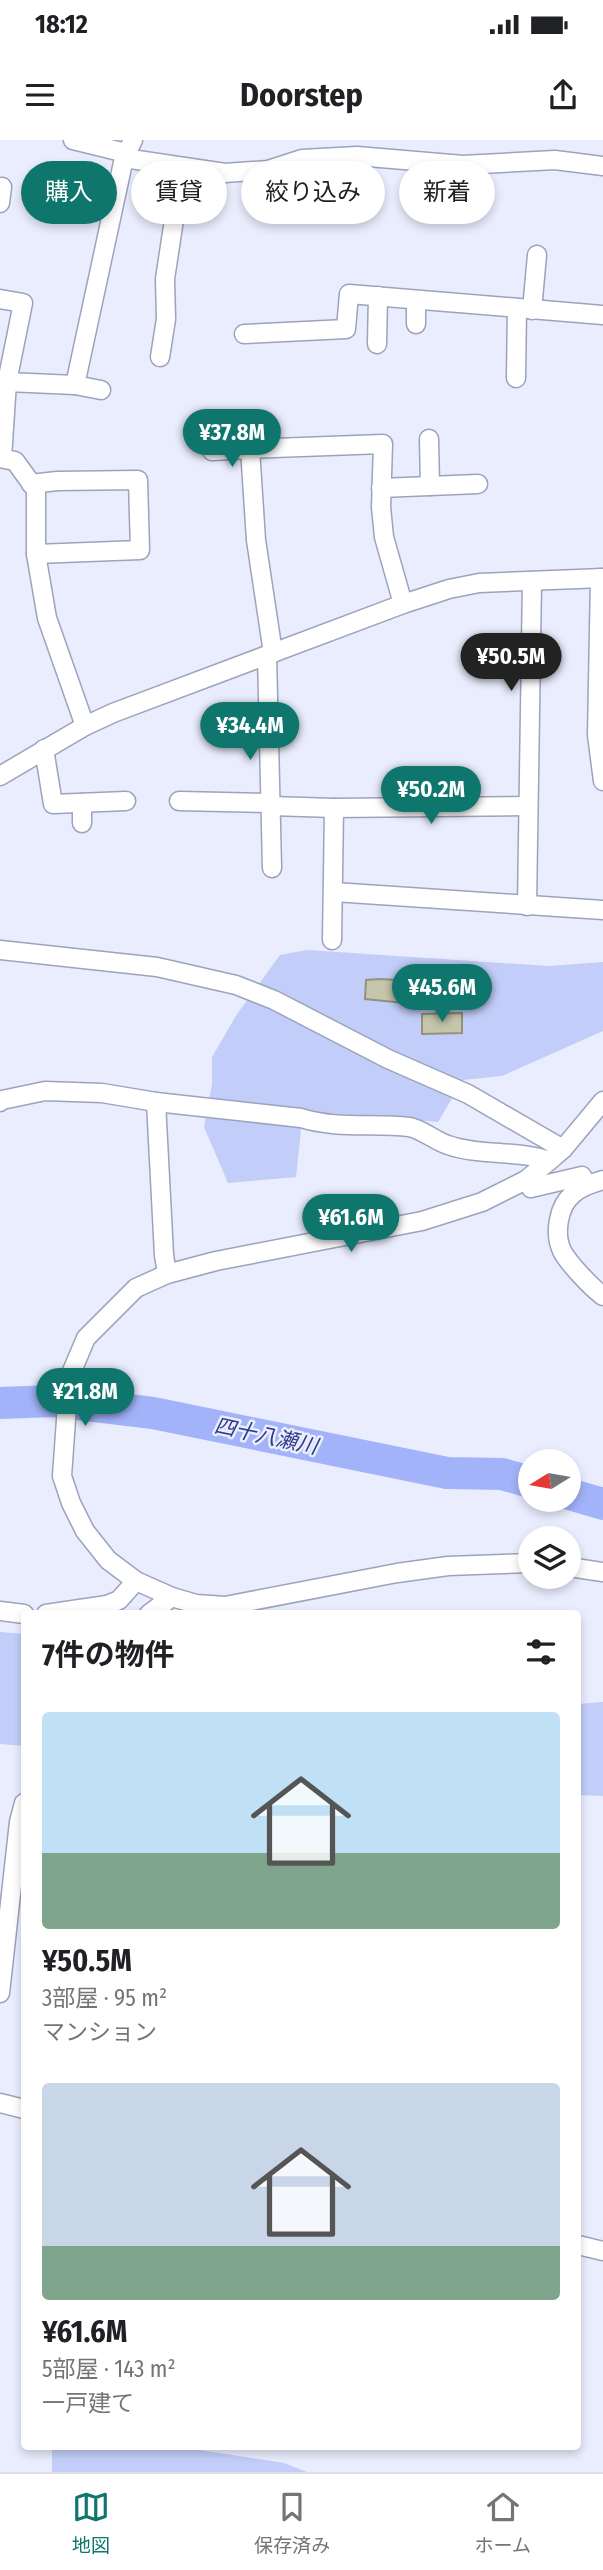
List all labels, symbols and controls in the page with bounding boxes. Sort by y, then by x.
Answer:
text: 18:12 [35,9,88,40]
icon: menu [21,76,59,114]
text: Doorstep [240,76,363,114]
icon: share [544,76,582,114]
chip: 購入 [21,161,117,224]
chip: 賃貸 [131,161,227,224]
chip: 絞り込み [241,161,385,224]
chip: 新着 [399,161,495,224]
pin: ¥37.8M [175,410,289,469]
text: ¥37.8M [199,418,265,446]
pin: ¥50.5M [454,634,568,693]
text: ¥50.5M [477,642,545,670]
pin: ¥34.4M [193,702,307,762]
text: ¥34.4M [216,711,284,739]
pin: ¥50.2M [374,766,488,826]
text: ¥50.2M [397,775,465,803]
pin: ¥45.6M [385,964,499,1024]
text: ¥45.6M [408,973,476,1001]
pin: ¥61.6M [294,1194,408,1254]
text: ¥61.6M [318,1203,384,1231]
pin: ¥21.8M [28,1368,142,1428]
text: ¥21.8M [52,1377,118,1405]
water label: 四十八瀬川 [212,1412,322,1460]
north arrow [518,1449,581,1512]
map controls [518,1449,581,1589]
button: layers [518,1526,581,1589]
icon: filters [522,1633,560,1671]
text: 7件の物件 [42,1637,175,1673]
icon: home [238,1758,364,1884]
text: ¥50.5M [42,1943,132,1979]
text: 3部屋 · 95 m² [42,1984,167,2012]
text: マンション [42,2018,157,2046]
icon: home [238,2129,364,2255]
text: ¥61.6M [42,2314,127,2350]
text: 5部屋 · 143 m² [42,2355,176,2383]
text: 一戸建て [42,2389,134,2417]
tab: 地図 [72,2488,110,2557]
tab: 保存済み [254,2488,330,2557]
tab: ホーム [474,2488,531,2557]

